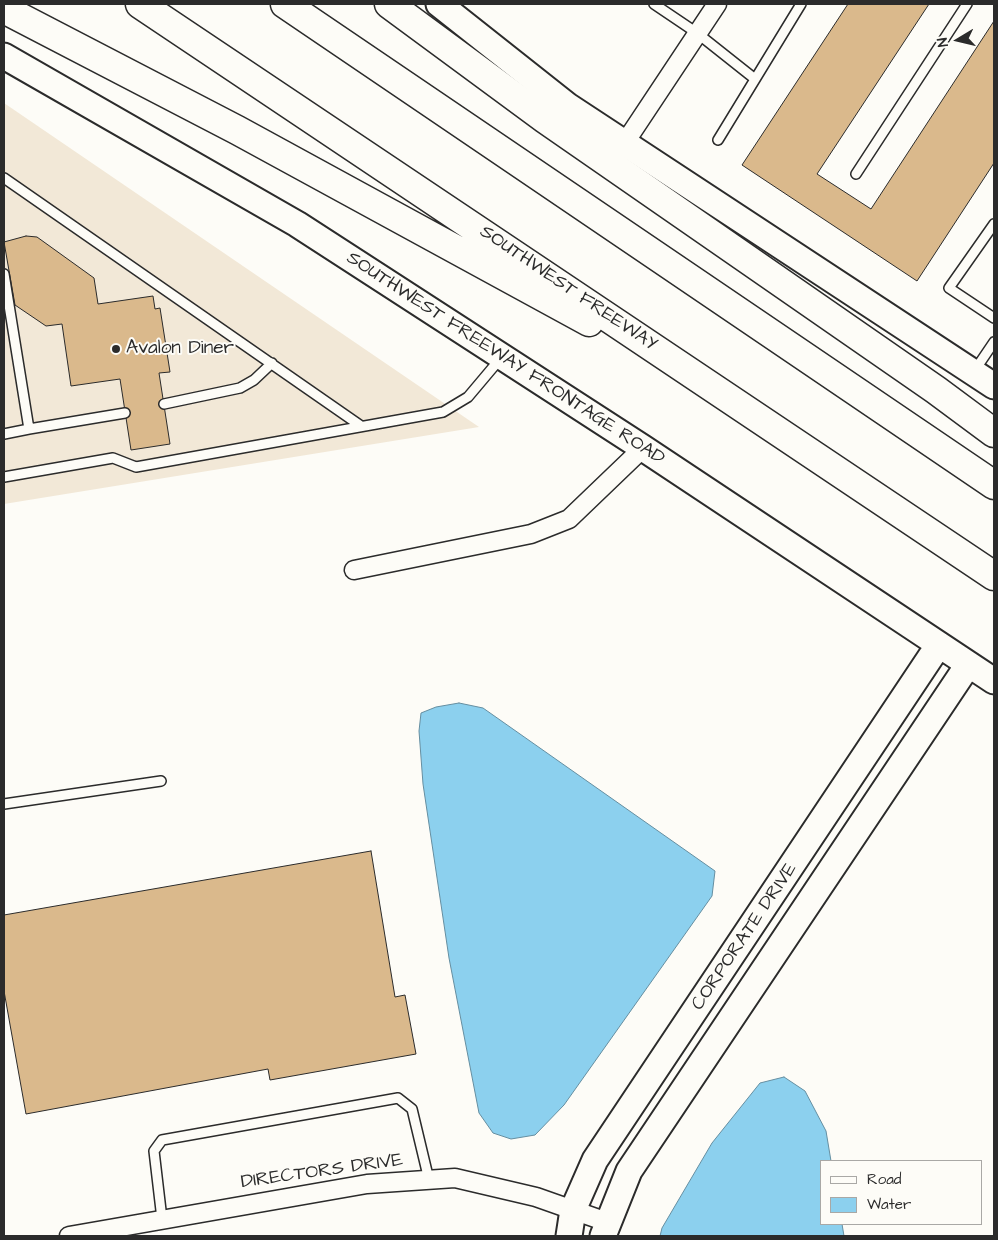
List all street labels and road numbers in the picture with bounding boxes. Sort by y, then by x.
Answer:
street label: SOUTHWEST FREEWAY [475,221,661,357]
street label: SOUTHWEST FREEWAY FRONTAGE ROAD [342,247,668,471]
street label: CORPORATE DRIVE [687,859,803,1015]
street label: DIRECTORS DRIVE [240,1149,404,1195]

